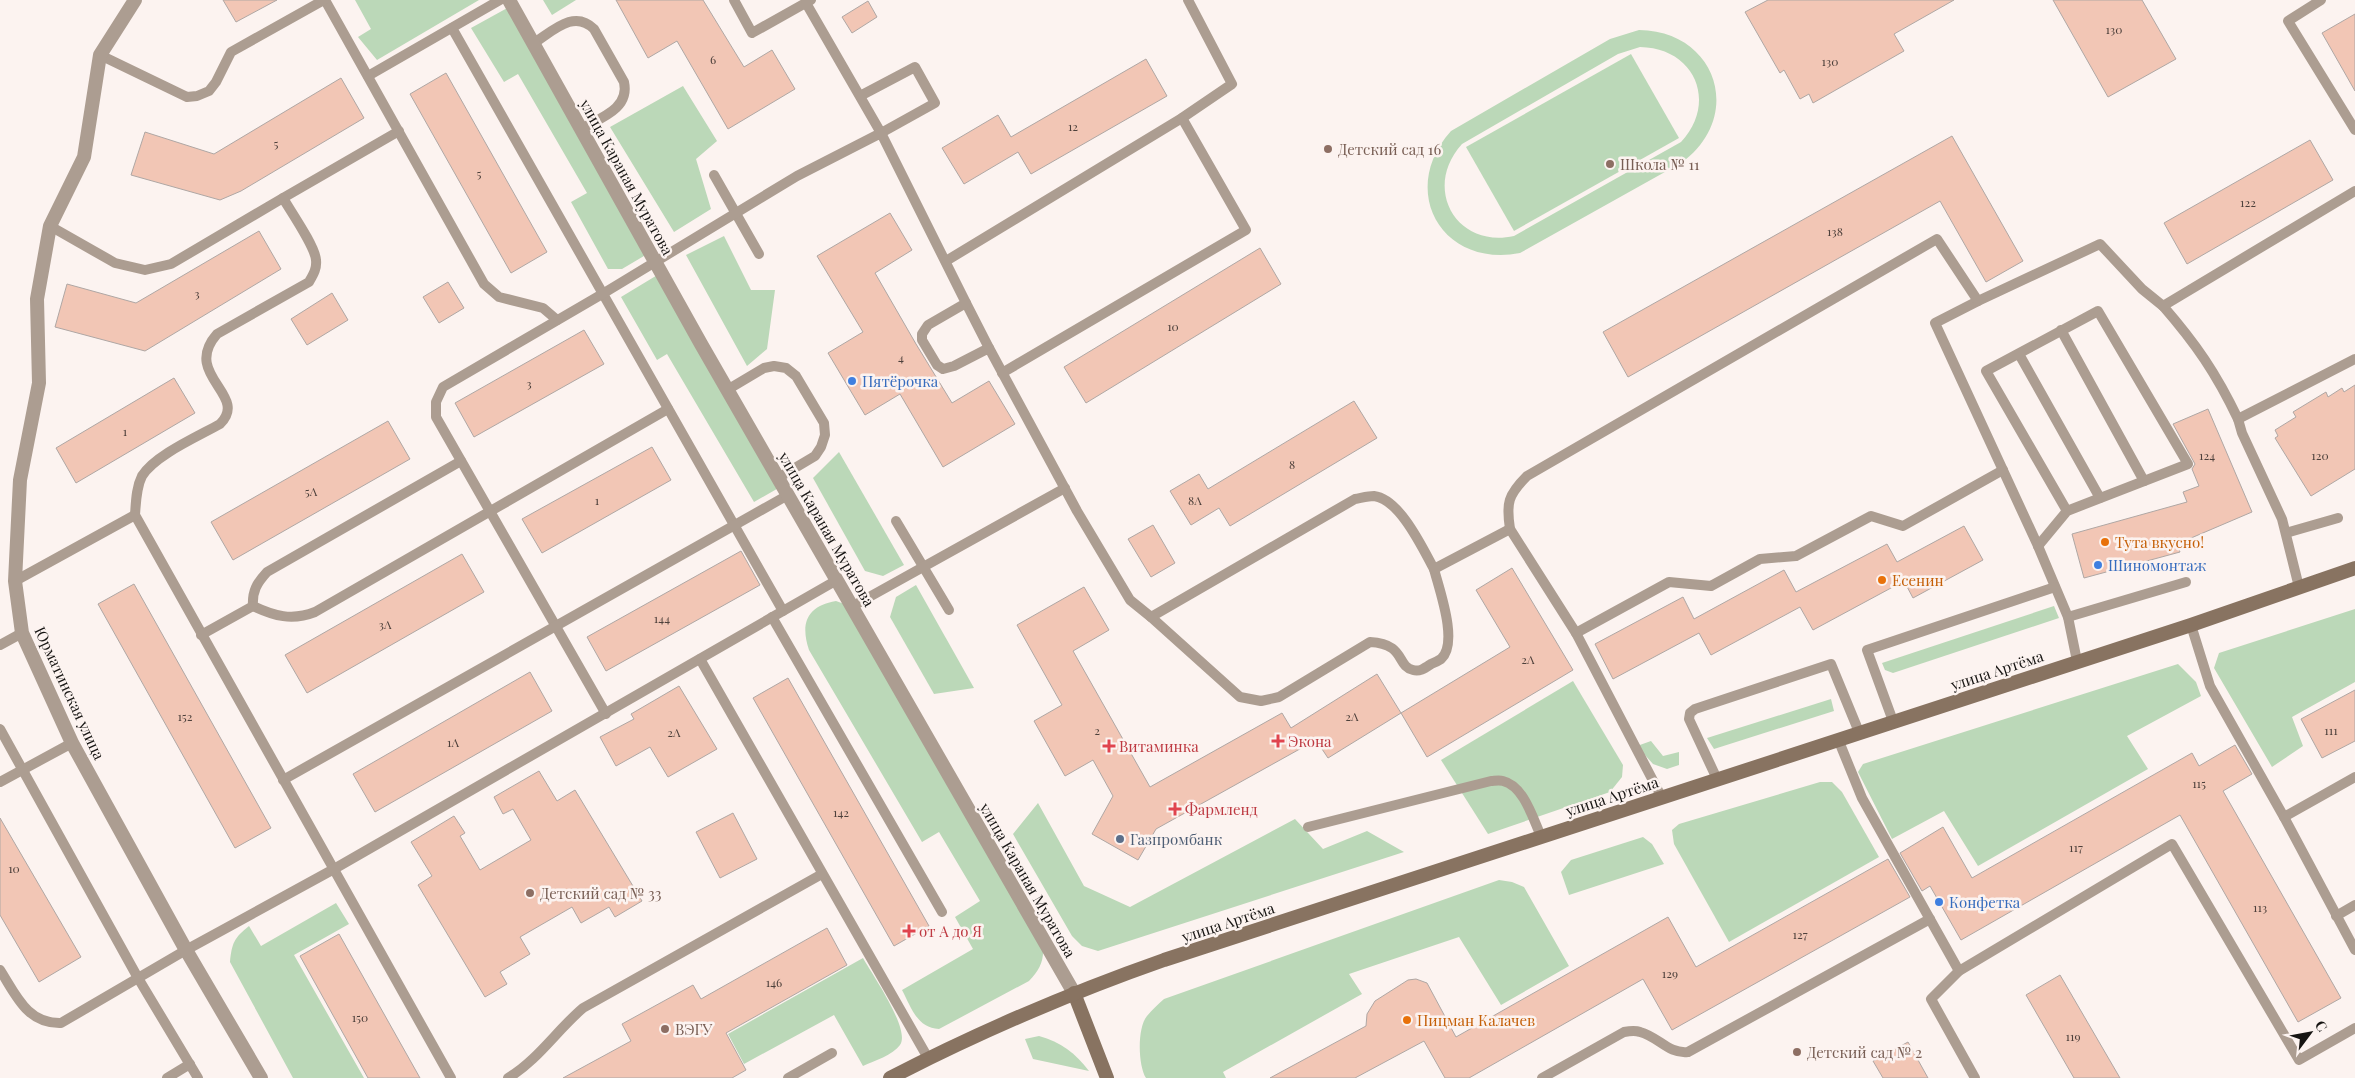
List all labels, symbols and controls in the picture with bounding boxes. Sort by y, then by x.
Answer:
house number: 130 [2106,21,2122,37]
house number: 6 [710,51,716,67]
house number: 130 [1822,53,1838,69]
street label: улица Караная Муратова [575,95,678,259]
house number: 12 [1068,118,1078,134]
house number: 5 [274,135,279,151]
place label: Детский сад 16 [1338,139,1441,159]
marker: Детский сад 16 [1322,143,1334,155]
place label: Школа № 11 [1620,154,1700,174]
marker: Школа № 11 [1604,158,1616,170]
house number: 5 [477,165,482,181]
house number: 122 [2240,194,2256,210]
house number: 138 [1827,223,1843,239]
house number: 3 [194,285,200,301]
house number: 10 [1167,318,1179,334]
house number: 4 [898,349,904,365]
place label: Пятёрочка [862,371,939,391]
house number: 3 [526,375,532,391]
marker: Пятёрочка [846,375,858,387]
house number: 1 [123,423,128,439]
street label: улица Караная Муратова [774,447,880,610]
house number: 124 [2199,447,2215,463]
house number: 120 [2311,447,2329,463]
house number: 8 [1289,456,1295,472]
house number: 5А [305,483,318,499]
house number: 1 [595,492,600,508]
house number: 8А [1188,492,1202,508]
place label: Тута вкусно! [2115,532,2204,552]
marker: Тута вкусно! [2099,536,2111,548]
place label: Шиномонтаж [2108,555,2207,575]
marker: Шиномонтаж [2092,559,2104,571]
place label: Есенин [1892,570,1944,590]
marker: Есенин [1876,574,1888,586]
house number: 144 [654,610,670,626]
house number: 3А [379,616,392,632]
street label: Юрматинская улица [30,623,110,763]
street label: улица Артёма [1947,645,2046,695]
house number: 2А [1521,651,1535,667]
house number: 152 [177,708,193,724]
house number: 2А [1345,708,1359,724]
house number: 2 [1094,722,1100,738]
house number: 111 [2324,722,2338,738]
house number: 2А [667,724,681,740]
place label: Экона [1288,731,1332,751]
house number: 1А [447,734,459,750]
marker: Экона [1272,735,1284,747]
place label: Витаминка [1119,736,1199,756]
marker: Витаминка [1103,740,1115,752]
street label: улица Артёма [1562,771,1661,821]
house number: 115 [2192,775,2206,791]
street label: улица Караная Муратова [975,798,1081,961]
place label: Фармленд [1185,799,1258,819]
marker: Фармленд [1169,803,1181,815]
house number: 142 [833,804,849,820]
place label: Газпромбанк [1130,829,1223,849]
marker: Газпромбанк [1114,833,1126,845]
house number: 117 [2069,839,2083,855]
house number: 10 [8,860,20,876]
place label: Детский сад № 33 [540,883,662,903]
marker: Детский сад № 33 [524,887,536,899]
place label: Конфетка [1949,892,2021,912]
marker: Конфетка [1933,896,1945,908]
street label: улица Артёма [1178,897,1277,947]
house number: 113 [2253,899,2267,915]
place label: от А до Я [919,921,982,941]
marker: от А до Я [903,925,915,937]
house number: 127 [1792,926,1808,942]
house number: 129 [1662,965,1678,981]
house number: 146 [766,974,782,990]
north arrow [2285,1008,2335,1058]
house number: 150 [352,1009,368,1025]
place label: Пицман Калачев [1417,1010,1535,1030]
marker: Пицман Калачев [1401,1014,1413,1026]
text: С [2311,1017,2332,1035]
place label: ВЭГУ [675,1019,713,1039]
marker: ВЭГУ [659,1023,671,1035]
house number: 119 [2066,1028,2081,1044]
place label: Детский сад № 2 [1807,1042,1922,1062]
marker: Детский сад № 2 [1791,1046,1803,1058]

